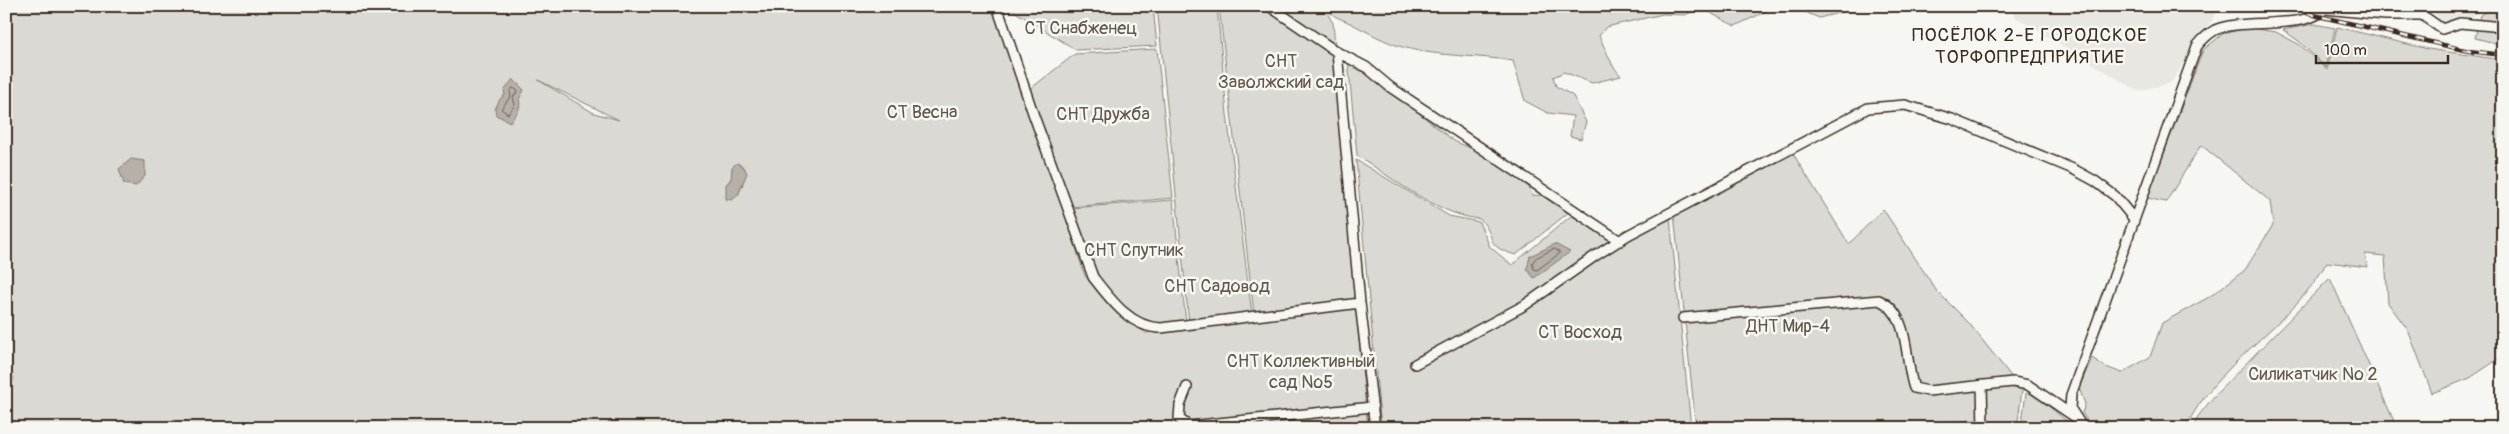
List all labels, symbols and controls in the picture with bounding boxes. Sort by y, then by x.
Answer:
park label: СТ Снабженец [1025,17,1137,40]
district label: ПОСЁЛОК 2-Е ГОРОДСКОЕ ТОРФОПРЕДПРИЯТИЕ [1912,23,2148,69]
scale bar [2316,32,2449,64]
text: 100 m [2324,41,2367,60]
park label: СНТ Заволжский сад [1218,50,1344,94]
park label: СТ Весна [887,101,957,124]
park label: СНТ Дружба [1056,103,1150,126]
park label: СНТ Спутник [1084,239,1184,262]
park label: СНТ Садовод [1164,275,1270,298]
park label: ДНТ Мир-4 [1745,315,1830,338]
park label: СТ Восход [1538,321,1622,344]
park label: СНТ Коллективный сад №5 [1227,350,1375,394]
park label: Силикатчик № 2 [2248,363,2378,386]

